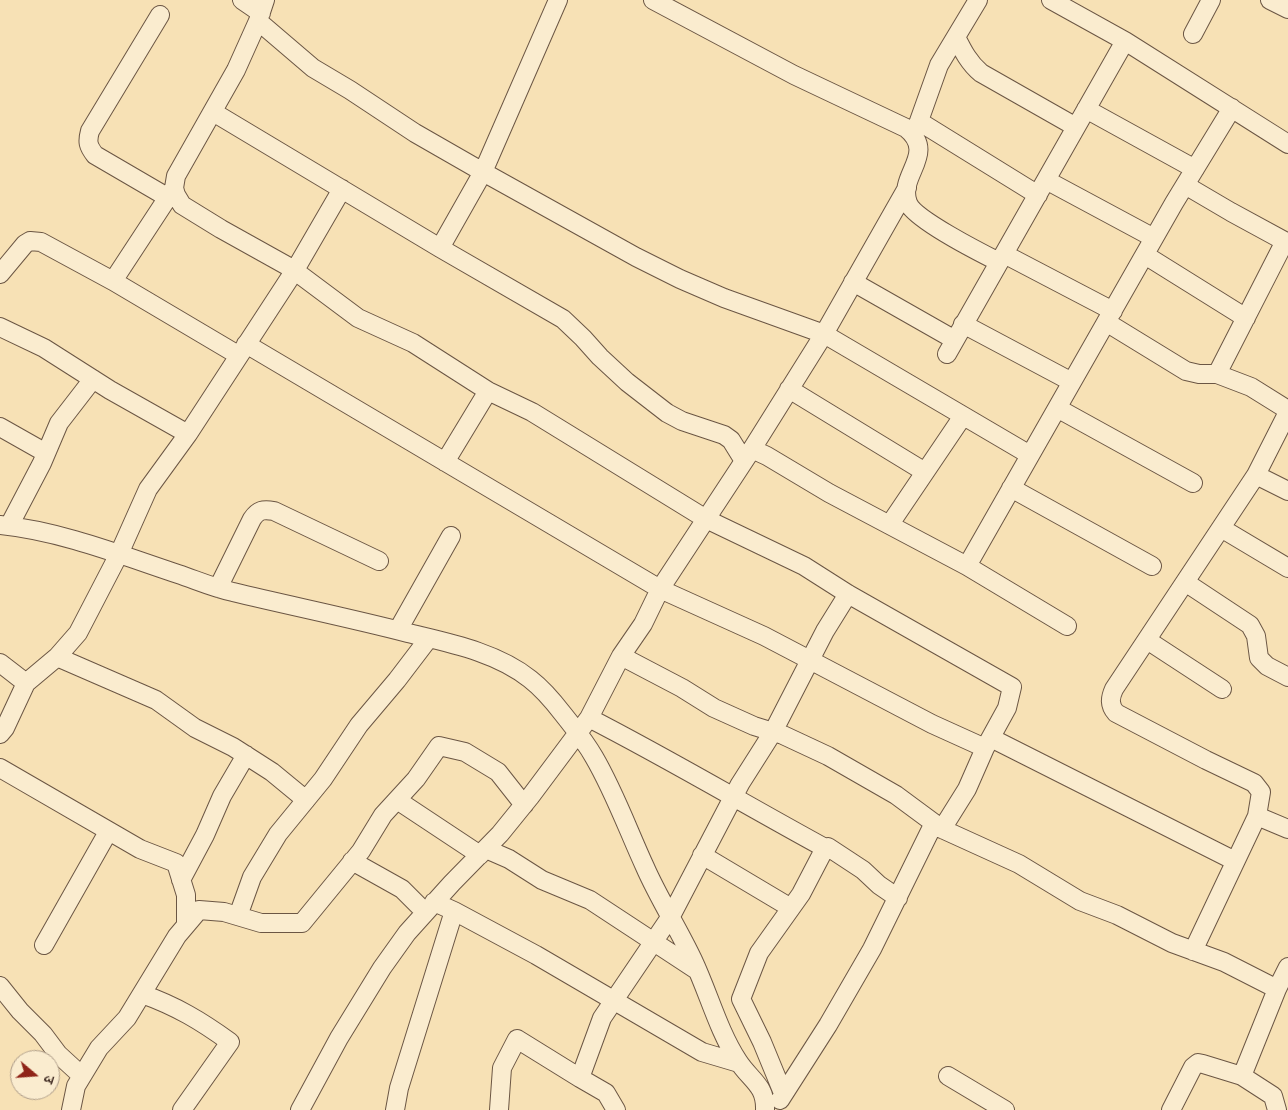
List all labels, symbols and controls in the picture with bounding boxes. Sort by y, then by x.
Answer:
north arrow [10,1050,60,1100]
text: उ [40,1073,58,1085]

